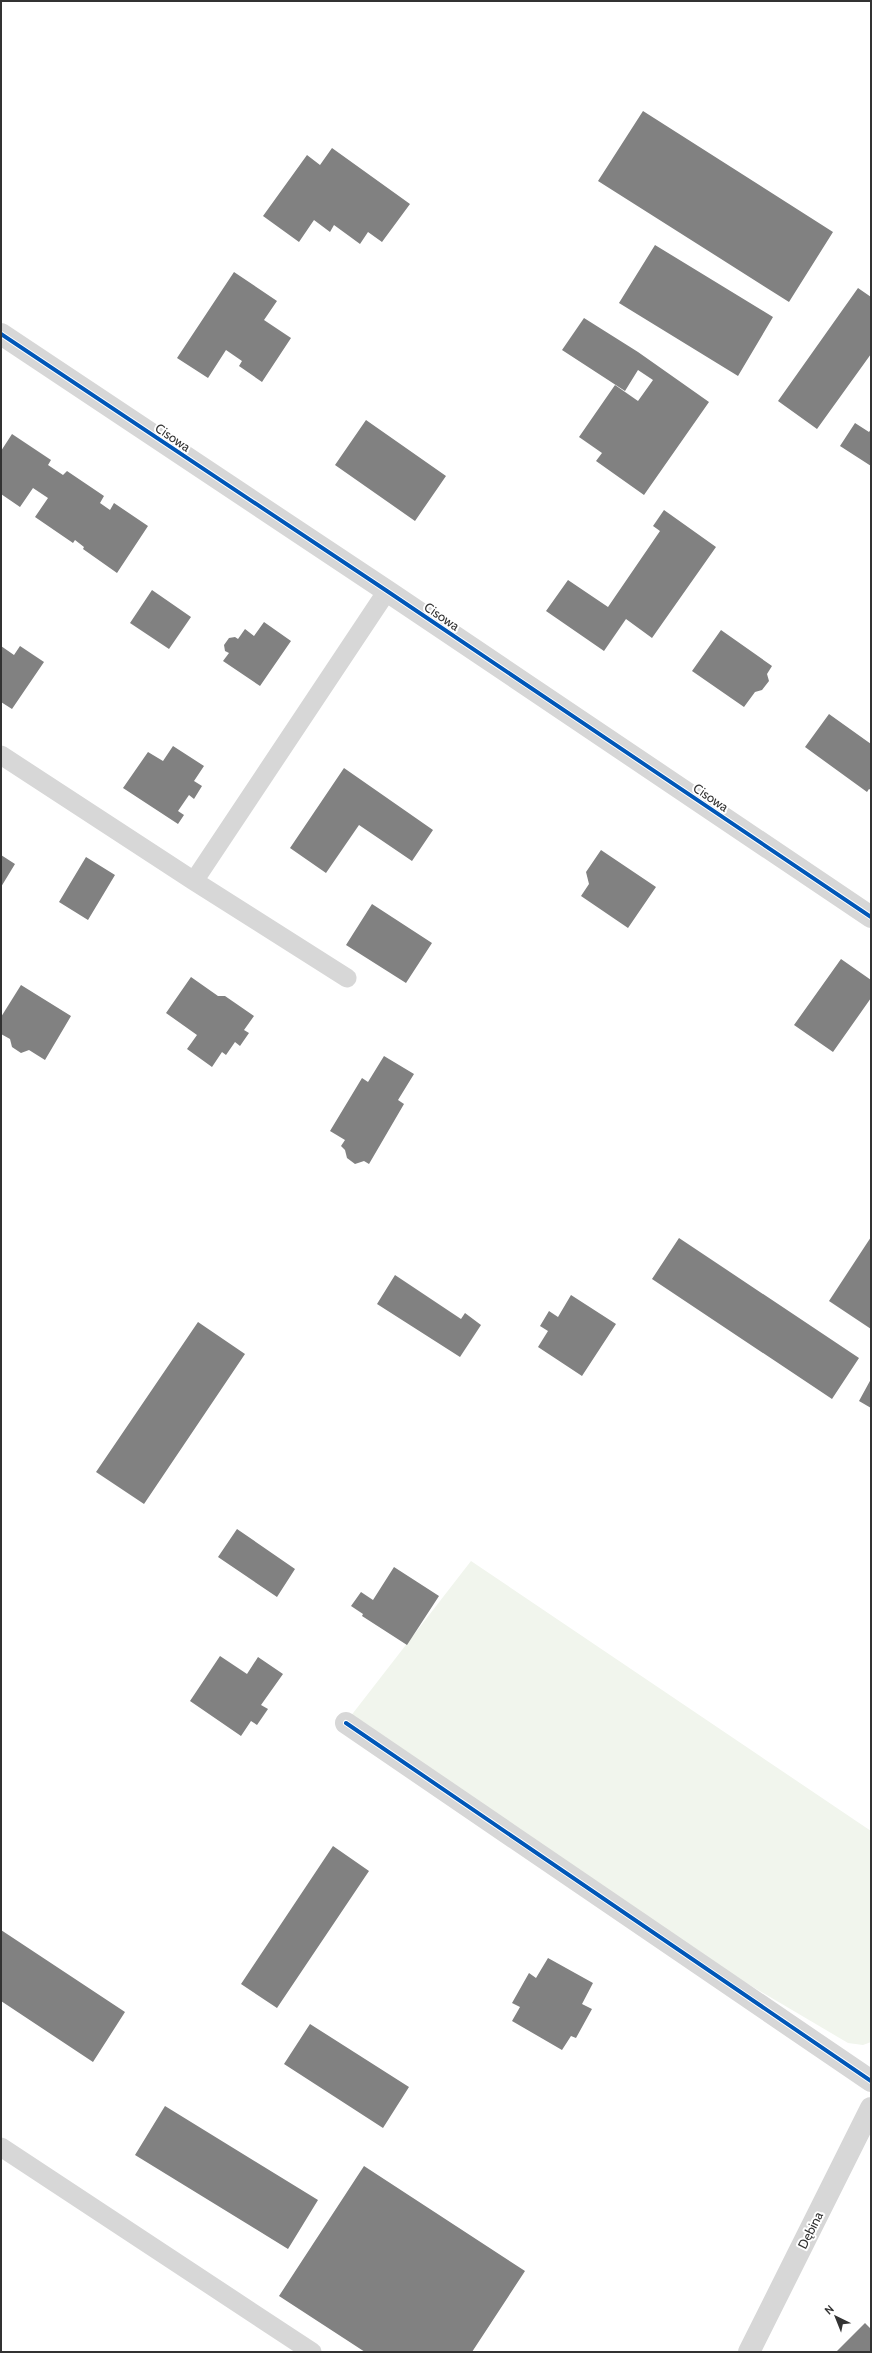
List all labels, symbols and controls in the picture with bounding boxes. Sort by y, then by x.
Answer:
street label: Cisowa [152,419,194,455]
street label: Cisowa [421,598,463,634]
street label: Cisowa [690,779,732,815]
street label: Dębina [794,2208,826,2251]
north arrow [816,2297,856,2337]
text: N [822,2302,837,2317]

